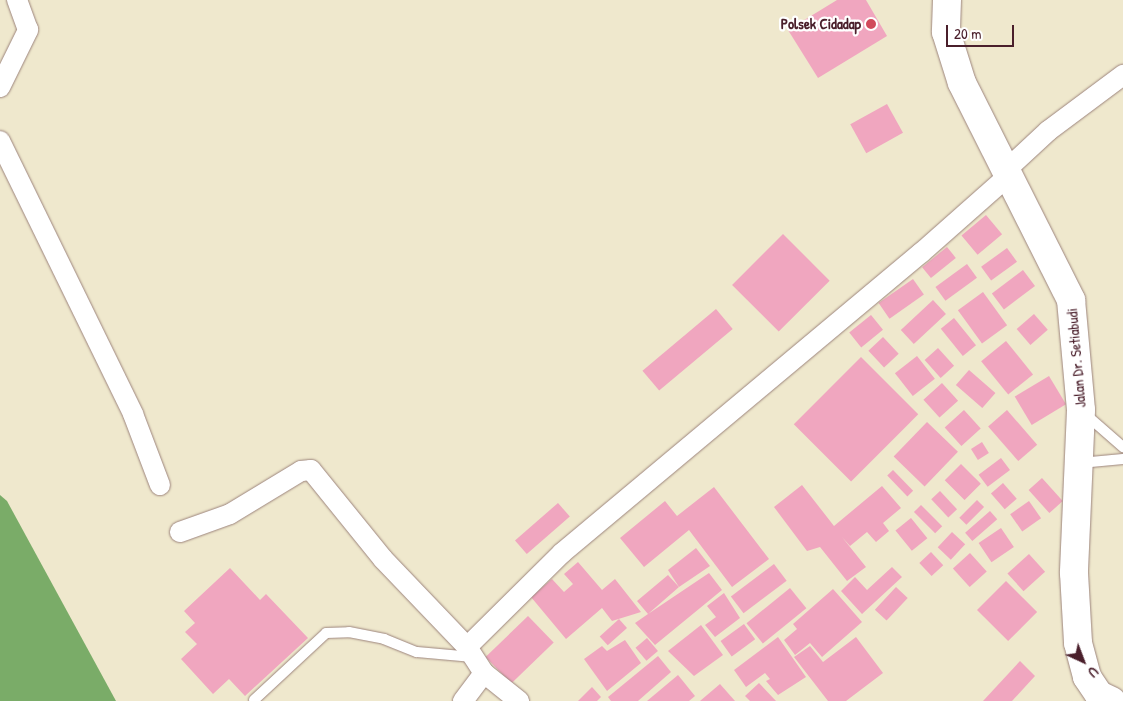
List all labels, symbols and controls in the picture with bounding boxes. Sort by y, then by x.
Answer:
place label: Polsek Cidadap [781,15,861,33]
scale bar [948,15,1016,47]
marker: Polsek Cidadap [865,18,877,30]
text: 20 m [954,23,981,44]
street label: Jalan Dr. Setiabudi [1063,308,1089,408]
north arrow [1058,636,1108,686]
text: U [1084,663,1103,682]

